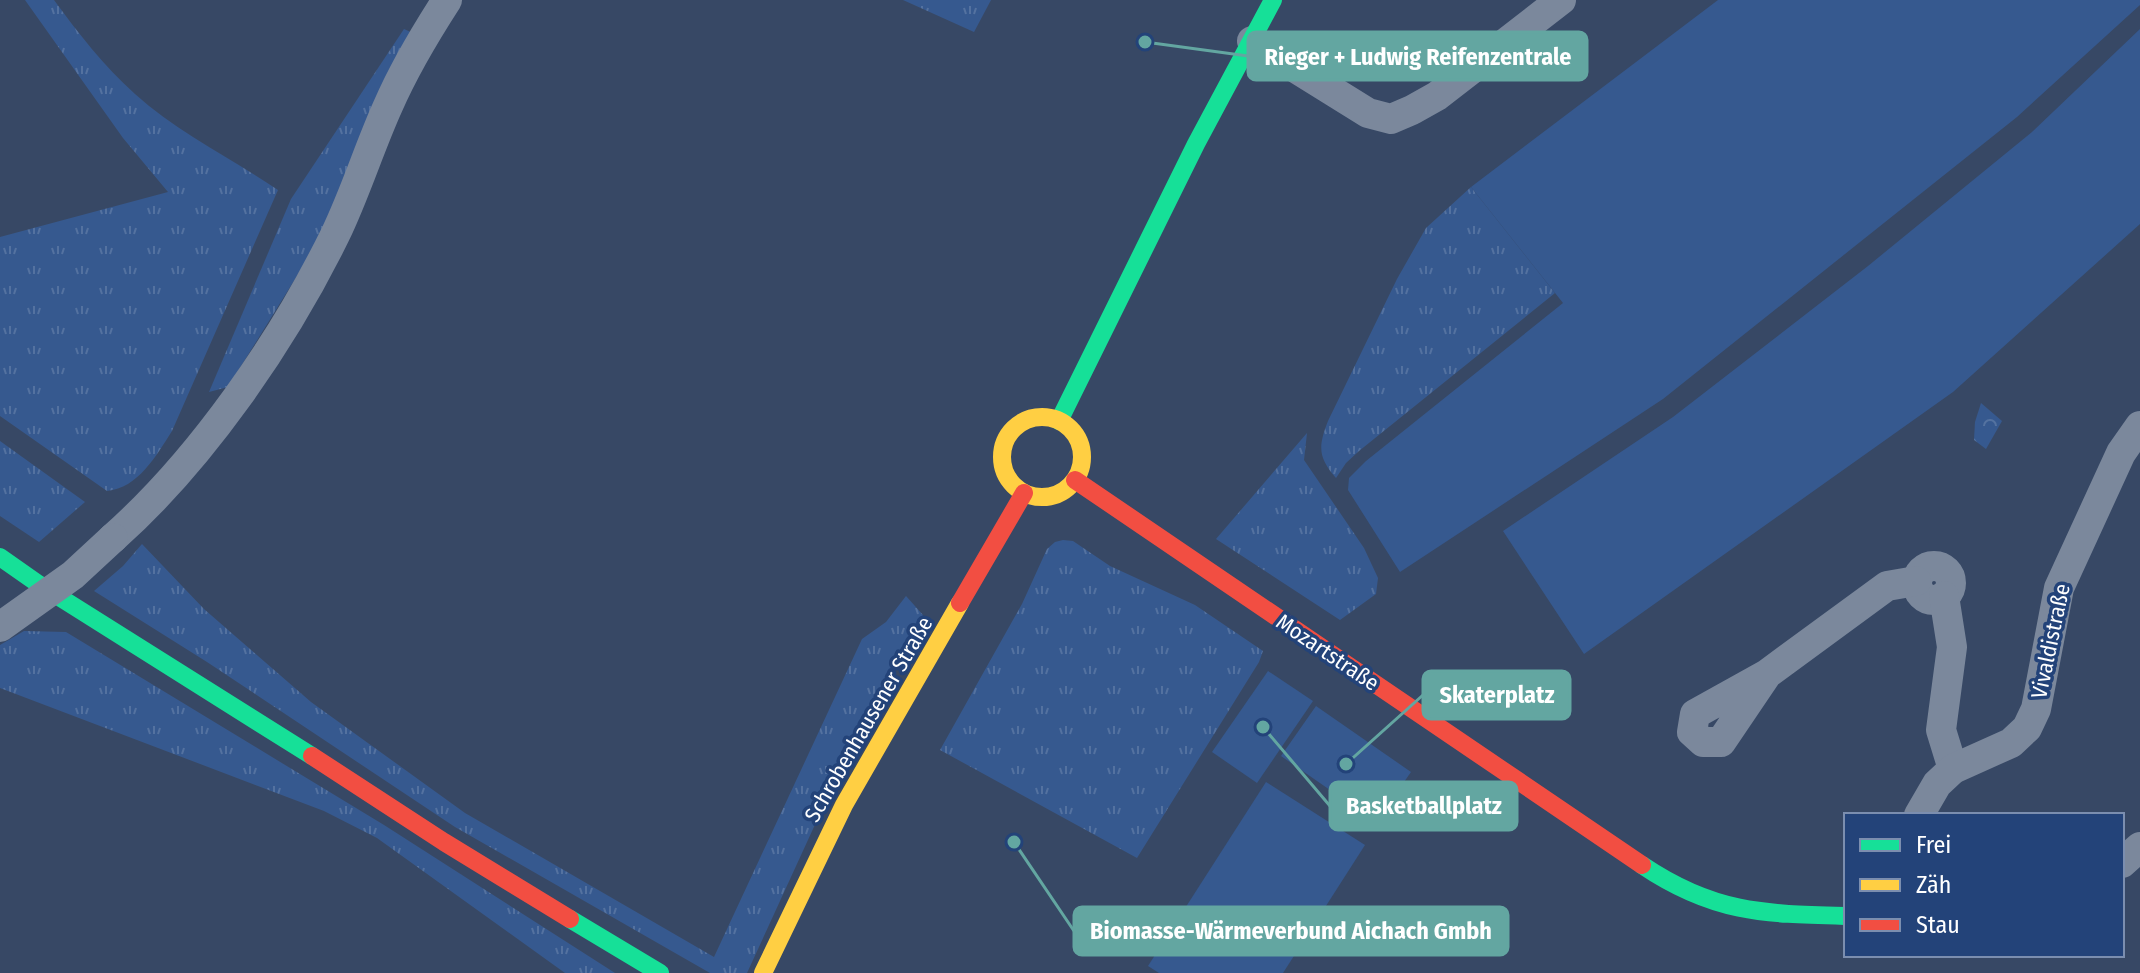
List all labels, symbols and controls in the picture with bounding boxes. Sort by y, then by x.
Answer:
callout: Rieger + Ludwig Reifenzentrale [1248,32,1587,80]
text: Rieger + Ludwig Reifenzentrale [1264,43,1572,71]
street label: Vivaldistraße [2025,581,2076,701]
street label: Mozartstraße [1271,608,1384,697]
street label: Schrobenhausener Straße [799,612,938,827]
callout: Skaterplatz [1423,671,1570,719]
text: Skaterplatz [1439,681,1555,709]
callout: Basketballplatz [1330,782,1517,830]
text: Basketballplatz [1346,792,1502,820]
legend [1844,813,2124,957]
text: Frei [1916,831,1951,859]
text: Zäh [1916,871,1951,899]
callout: Biomasse-Wärmeverbund Aichach Gmbh [1074,907,1508,955]
text: Stau [1916,911,1960,939]
text: Biomasse-Wärmeverbund Aichach Gmbh [1090,917,1492,945]

